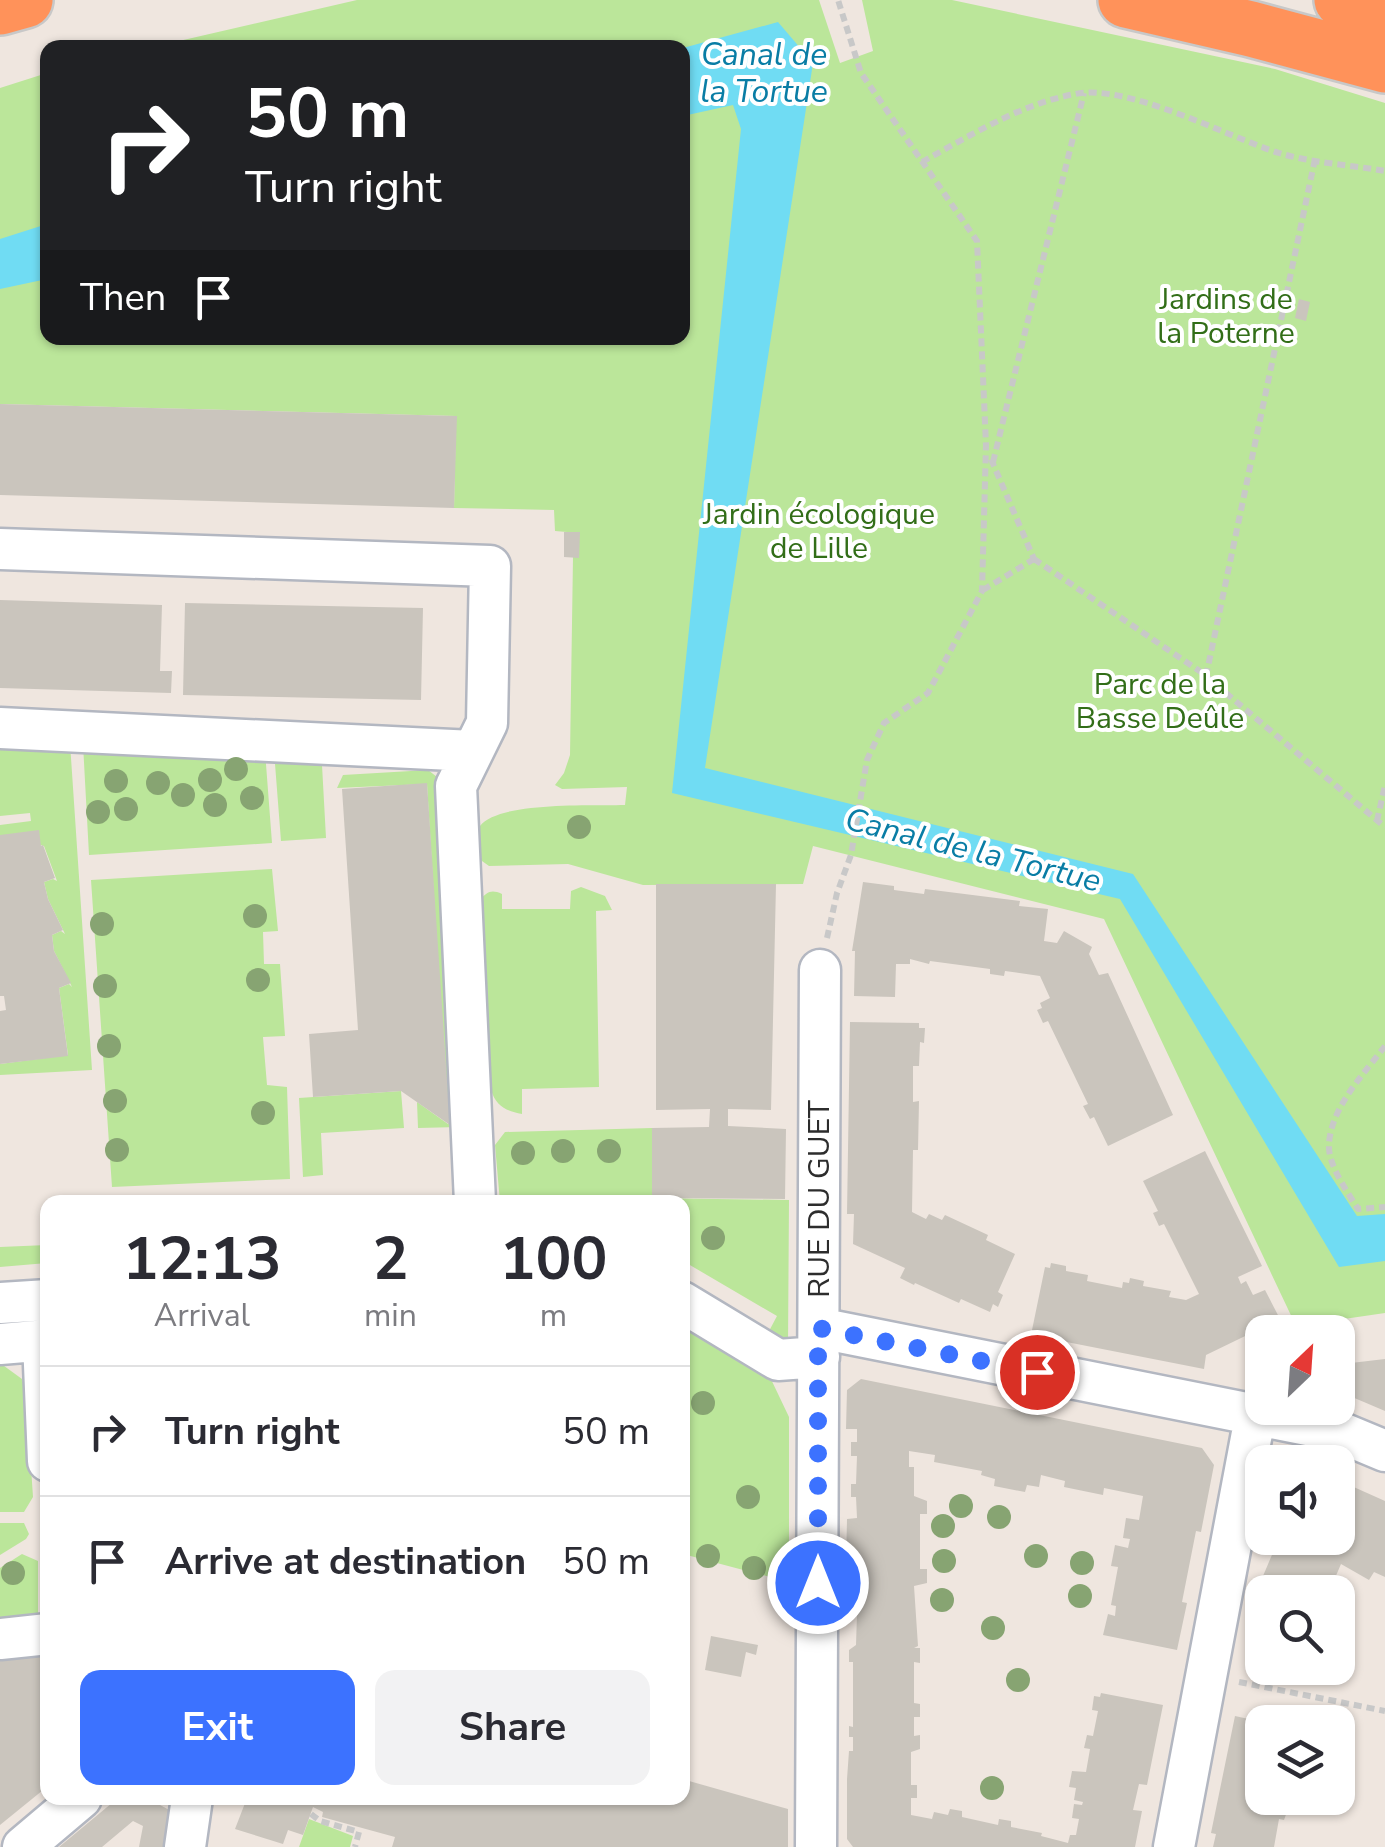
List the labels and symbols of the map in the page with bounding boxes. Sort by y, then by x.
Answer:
water label: Canal de la Tortue [700,33,828,113]
park label: Jardins de la Poterne [1157,279,1295,354]
park label: Jardin écologique de Lille [702,494,935,569]
park label: Parc de la Basse Deûle [1076,664,1244,739]
water label: Canal de la Tortue [840,797,1106,903]
street label: RUE DU GUET [799,1100,840,1298]
north arrow [1245,1315,1355,1425]
pin [995,1330,1080,1415]
position arrow [766,1531,870,1635]

